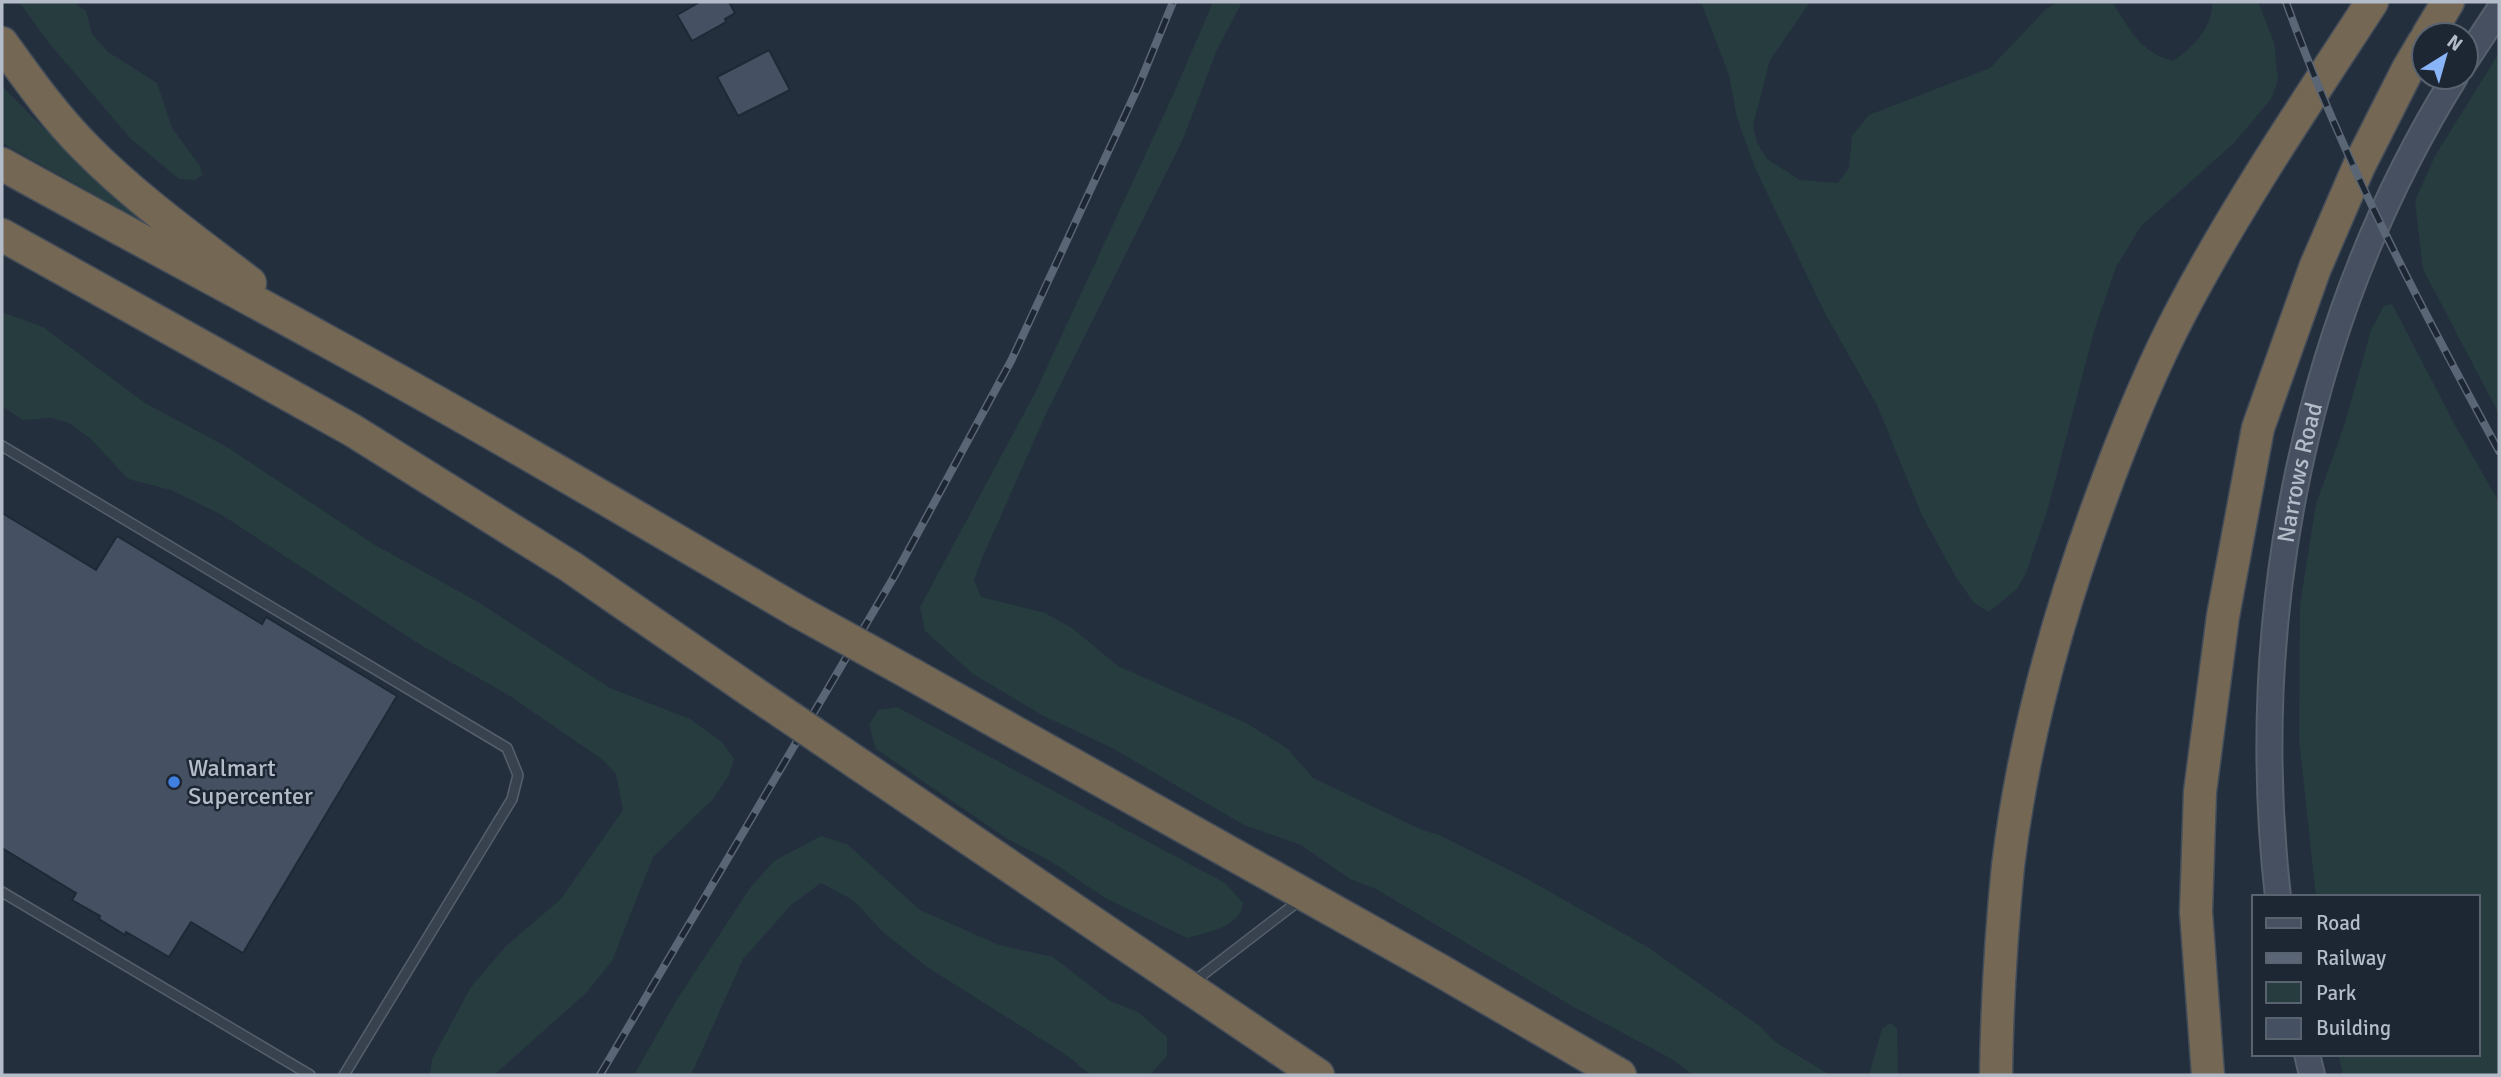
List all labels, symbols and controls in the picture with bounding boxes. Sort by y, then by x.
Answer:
north arrow [2410,21,2480,91]
text: N [2442,30,2467,57]
street label: Narrows Road [2271,399,2329,545]
place label: Walmart Supercenter [188,753,313,811]
marker: Walmart Supercenter [166,774,182,790]
legend [2252,895,2480,1056]
text: Road [2316,910,2361,936]
text: Railway [2316,945,2386,971]
text: Park [2316,980,2357,1006]
text: Building [2316,1015,2391,1041]

